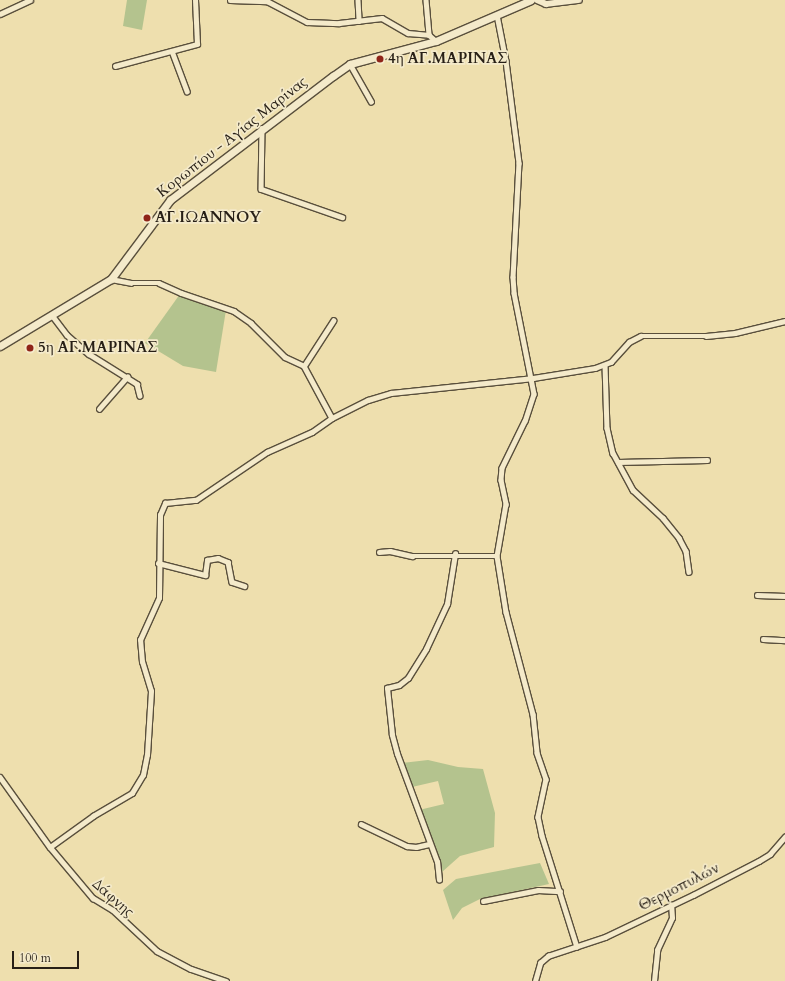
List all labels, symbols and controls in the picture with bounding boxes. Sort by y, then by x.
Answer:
place label: 4η ΑΓ.ΜΑΡΙΝΑΣ [388,50,508,68]
marker: 4η ΑΓ.ΜΑΡΙΝΑΣ [375,54,385,64]
street label: Κορωπίου - Αγίας Μαρίνας [153,73,311,201]
place label: ΑΓ.ΙΩΑΝΝΟΥ [155,209,261,227]
marker: ΑΓ.ΙΩΑΝΝΟΥ [142,213,152,223]
place label: 5η ΑΓ.ΜΑΡΙΝΑΣ [38,339,158,357]
marker: 5η ΑΓ.ΜΑΡΙΝΑΣ [25,343,35,353]
street label: Θερμοπυλών [636,859,722,915]
street label: Δάφνης [88,875,138,921]
scale bar [14,943,81,969]
text: 100 m [19,950,51,966]

